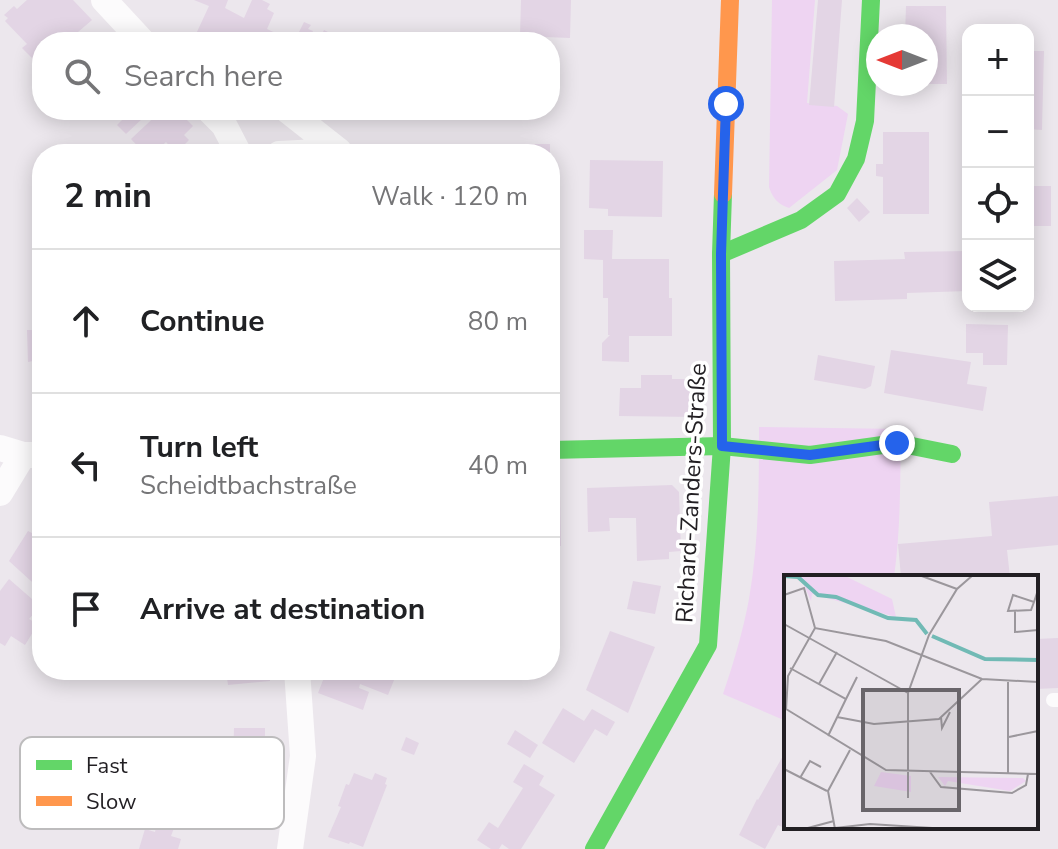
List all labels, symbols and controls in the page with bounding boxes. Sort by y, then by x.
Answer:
north arrow [866,24,938,96]
map controls [962,24,1034,312]
button: + [962,24,1034,96]
search box [32,32,560,120]
icon: search [60,54,104,98]
text: Search here [124,56,283,97]
route start [708,86,744,122]
button: − [962,96,1034,168]
button: locate [962,168,1034,240]
text: 2 min [64,173,152,219]
text: Walk · 120 m [371,179,528,214]
button: layers [962,240,1034,312]
icon: ahead [64,299,108,343]
text: Continue [140,301,265,342]
text: 80 m [468,304,528,339]
street label: Richard-Zanders-Straße [668,362,714,624]
route end [879,425,915,461]
text: Turn left [140,427,258,468]
icon: left [64,443,108,487]
text: 40 m [468,448,528,483]
text: Scheidtbachstraße [140,468,357,503]
inset map [784,575,1038,829]
icon: arrive [64,587,108,631]
text: Arrive at destination [140,589,425,630]
legend [20,737,284,829]
text: Fast [86,751,128,781]
text: Slow [86,787,137,817]

